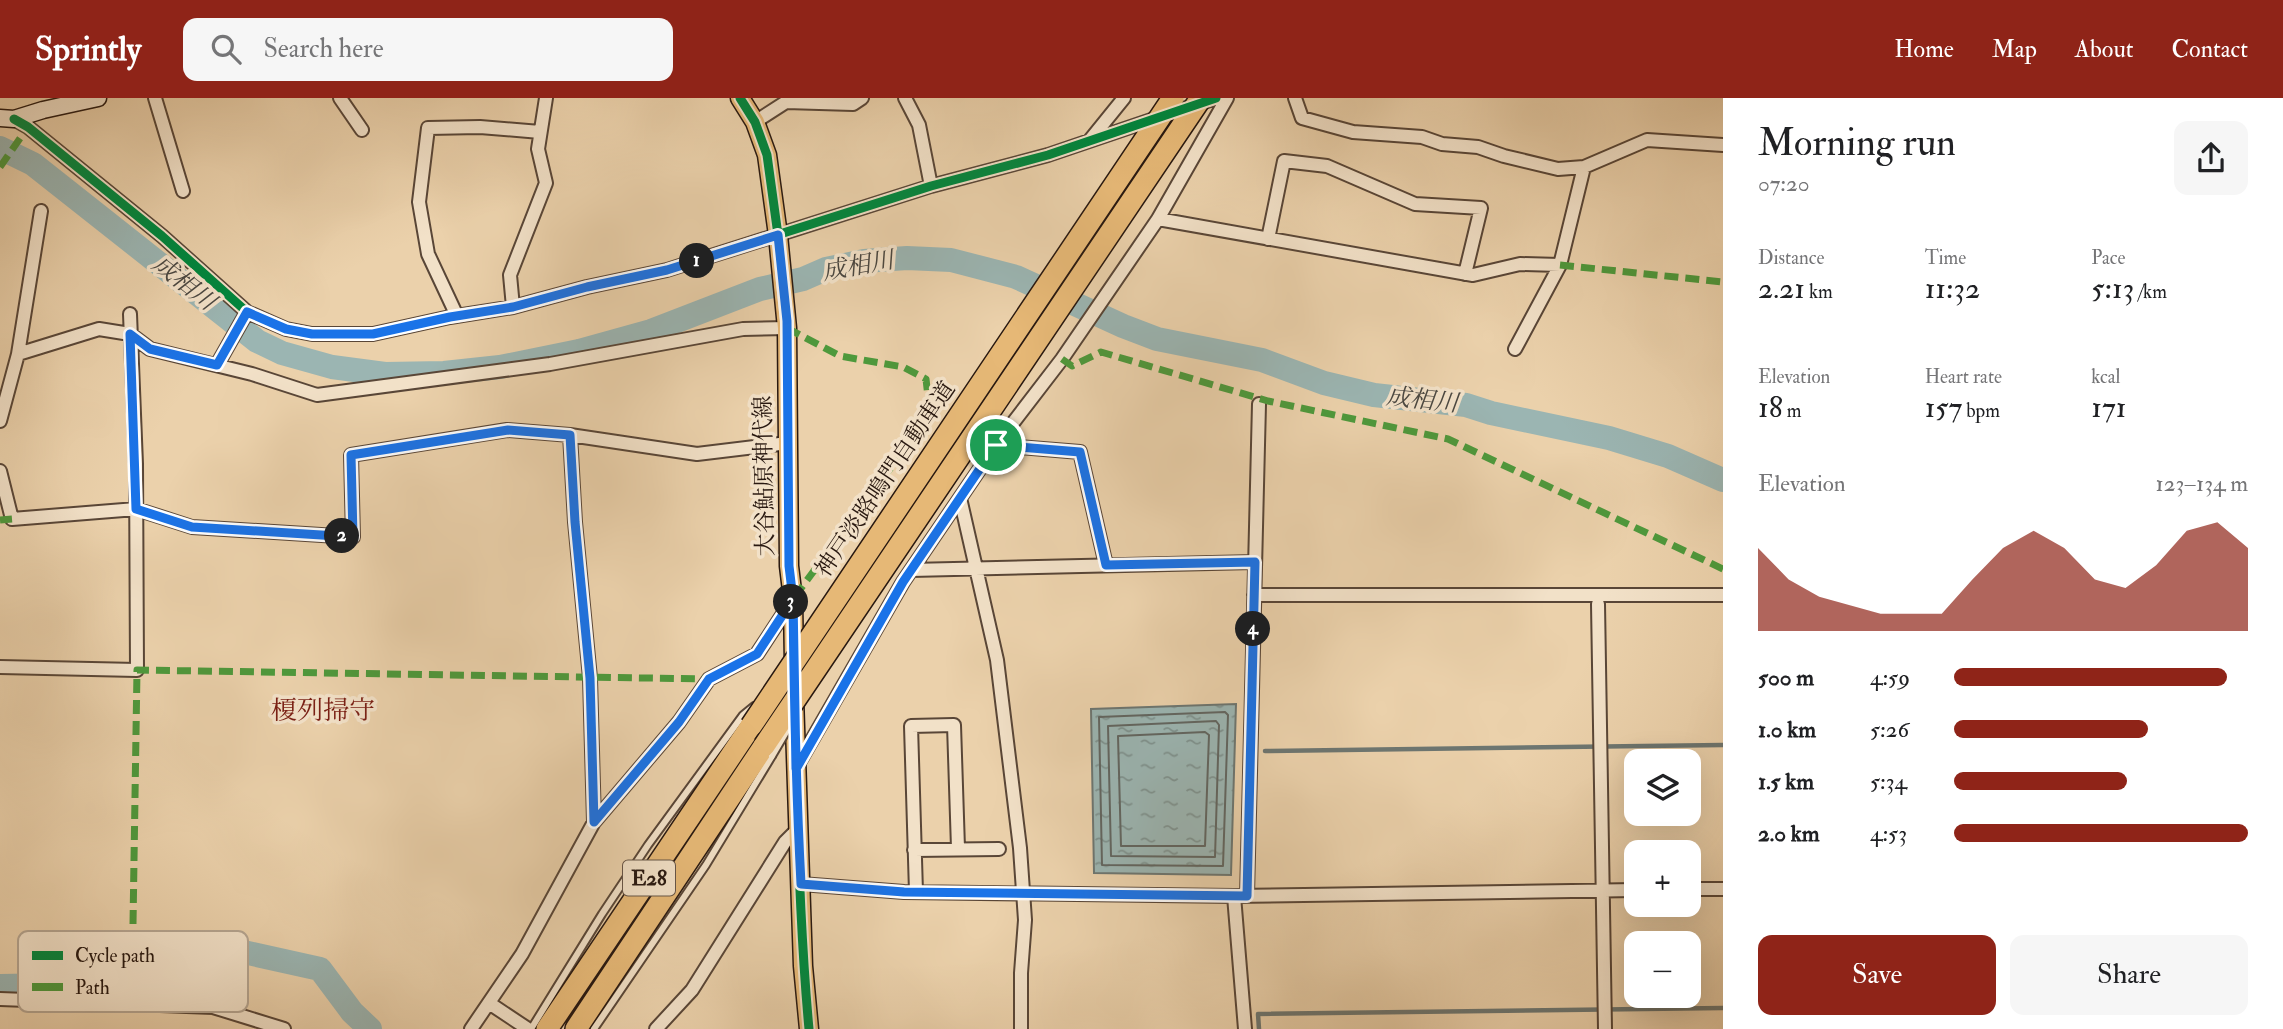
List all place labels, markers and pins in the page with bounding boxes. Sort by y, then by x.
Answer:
pin: 1 [680,244,714,278]
pin [966,415,1026,475]
pin: 2 [324,518,360,554]
pin: 3 [774,584,808,620]
pin: 4 [1236,612,1270,646]

